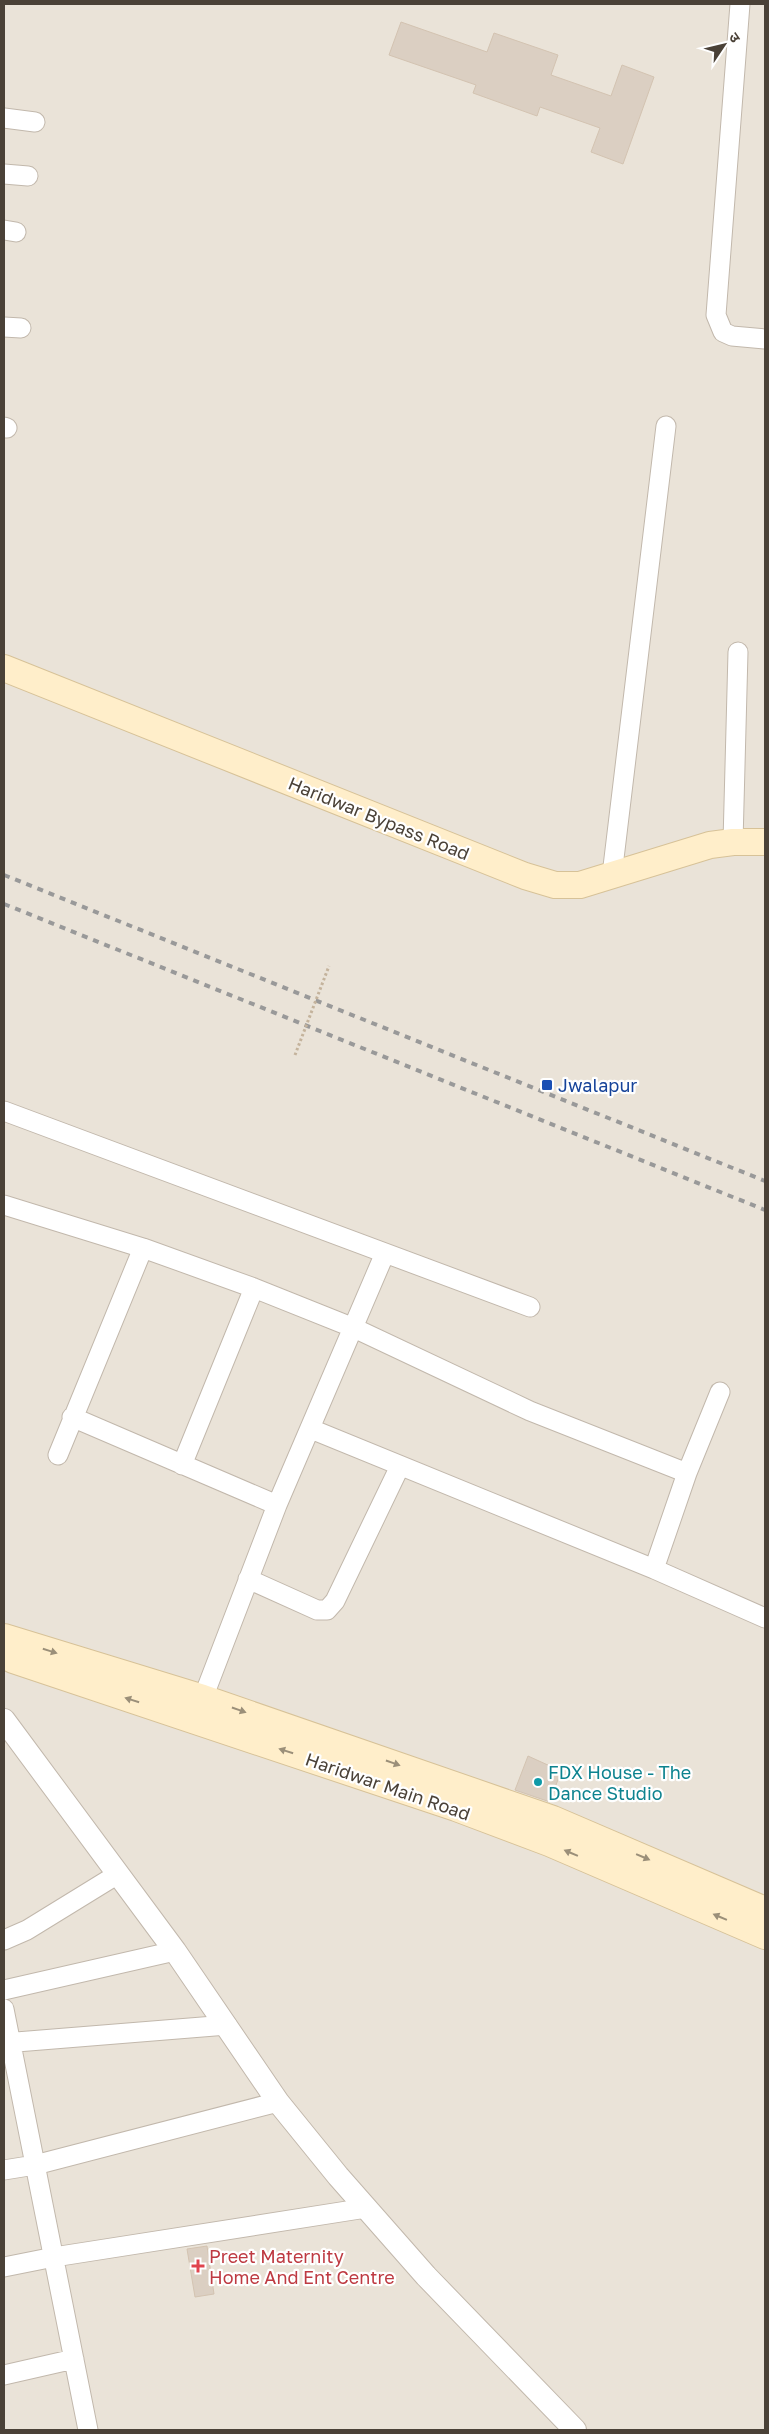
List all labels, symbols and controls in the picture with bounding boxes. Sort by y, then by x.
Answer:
north arrow [699,20,749,70]
text: उ [726,29,745,46]
street label: Haridwar Bypass Road [285,772,473,864]
place label: Jwalapur [558,1074,637,1096]
marker: Jwalapur [540,1078,554,1092]
one-way arrow [43,1648,58,1656]
one-way arrow [124,1695,139,1703]
one-way arrow [232,1706,247,1714]
one-way arrow [279,1747,294,1754]
street label: Haridwar Main Road [303,1747,473,1825]
one-way arrow [385,1760,400,1767]
place label: FDX House - The Dance Studio [548,1761,691,1804]
marker: FDX House - The Dance Studio [532,1776,544,1788]
one-way arrow [563,1849,578,1857]
one-way arrow [636,1854,650,1862]
one-way arrow [713,1912,727,1920]
place label: Preet Maternity Home And Ent Centre [209,2245,395,2288]
marker: Preet Maternity Home And Ent Centre [191,2259,205,2273]

